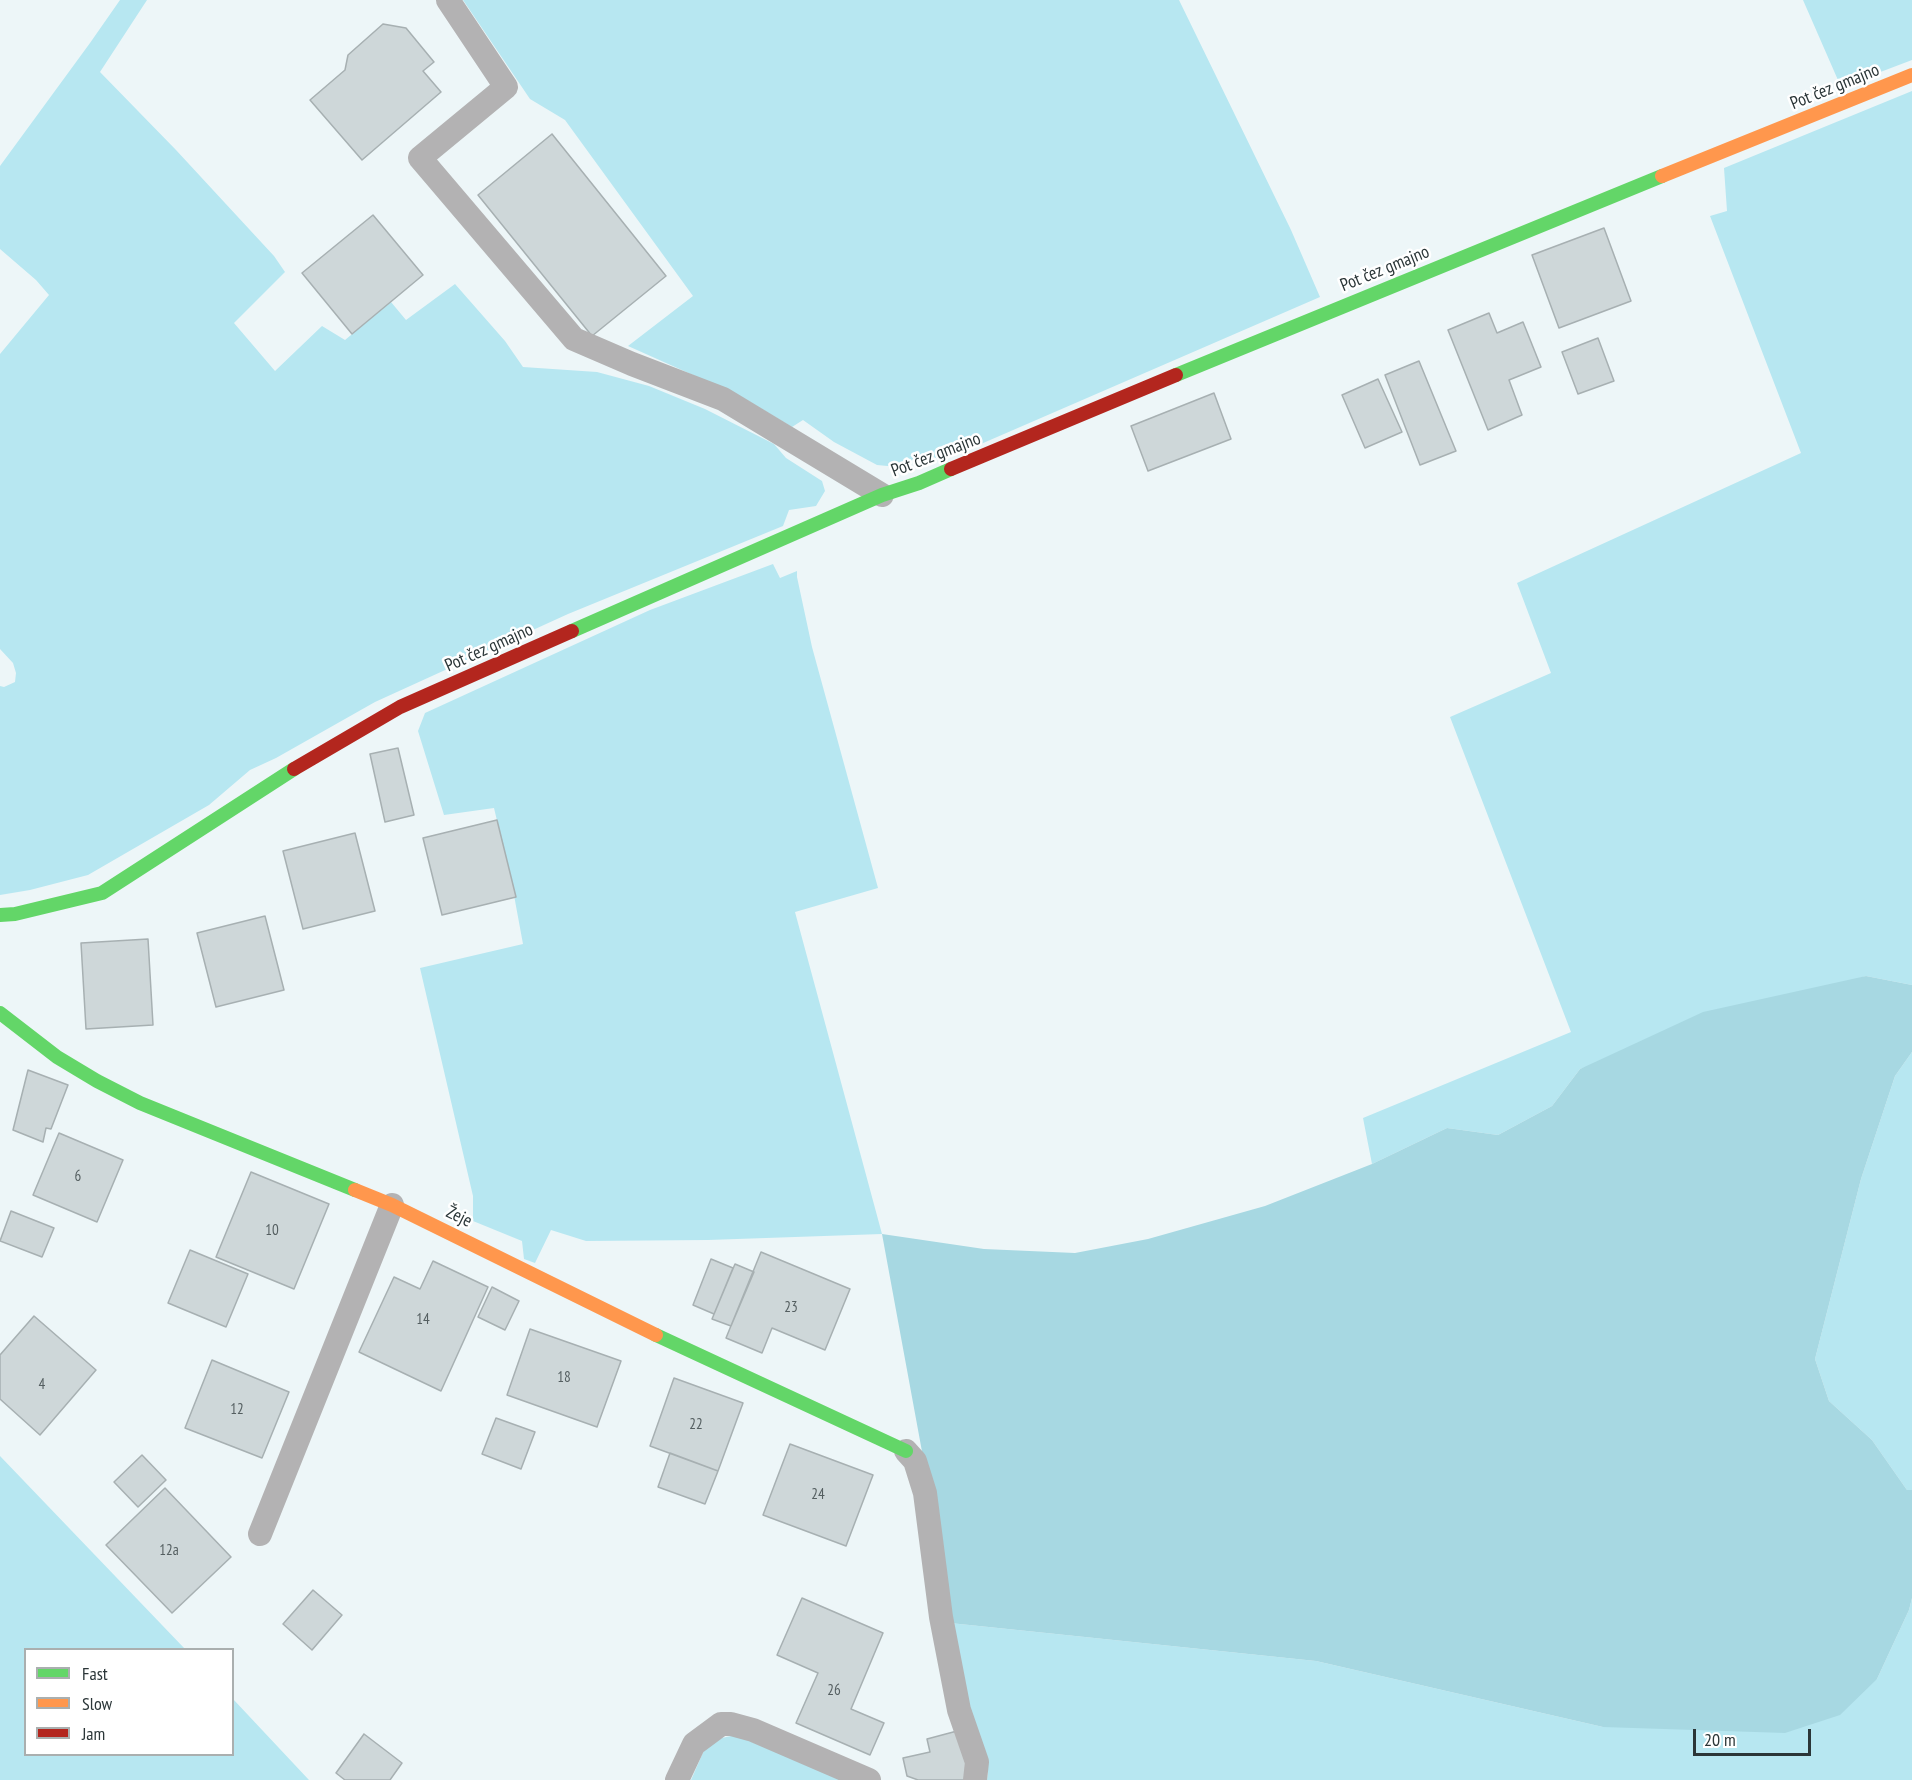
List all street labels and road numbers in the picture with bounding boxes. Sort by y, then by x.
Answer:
street label: Pot čez gmajno [1787,59,1883,115]
street label: Pot čez gmajno [1337,241,1433,297]
street label: Pot čez gmajno [888,428,984,482]
street label: Pot čez gmajno [442,619,536,677]
street label: Žeje [443,1202,475,1232]

